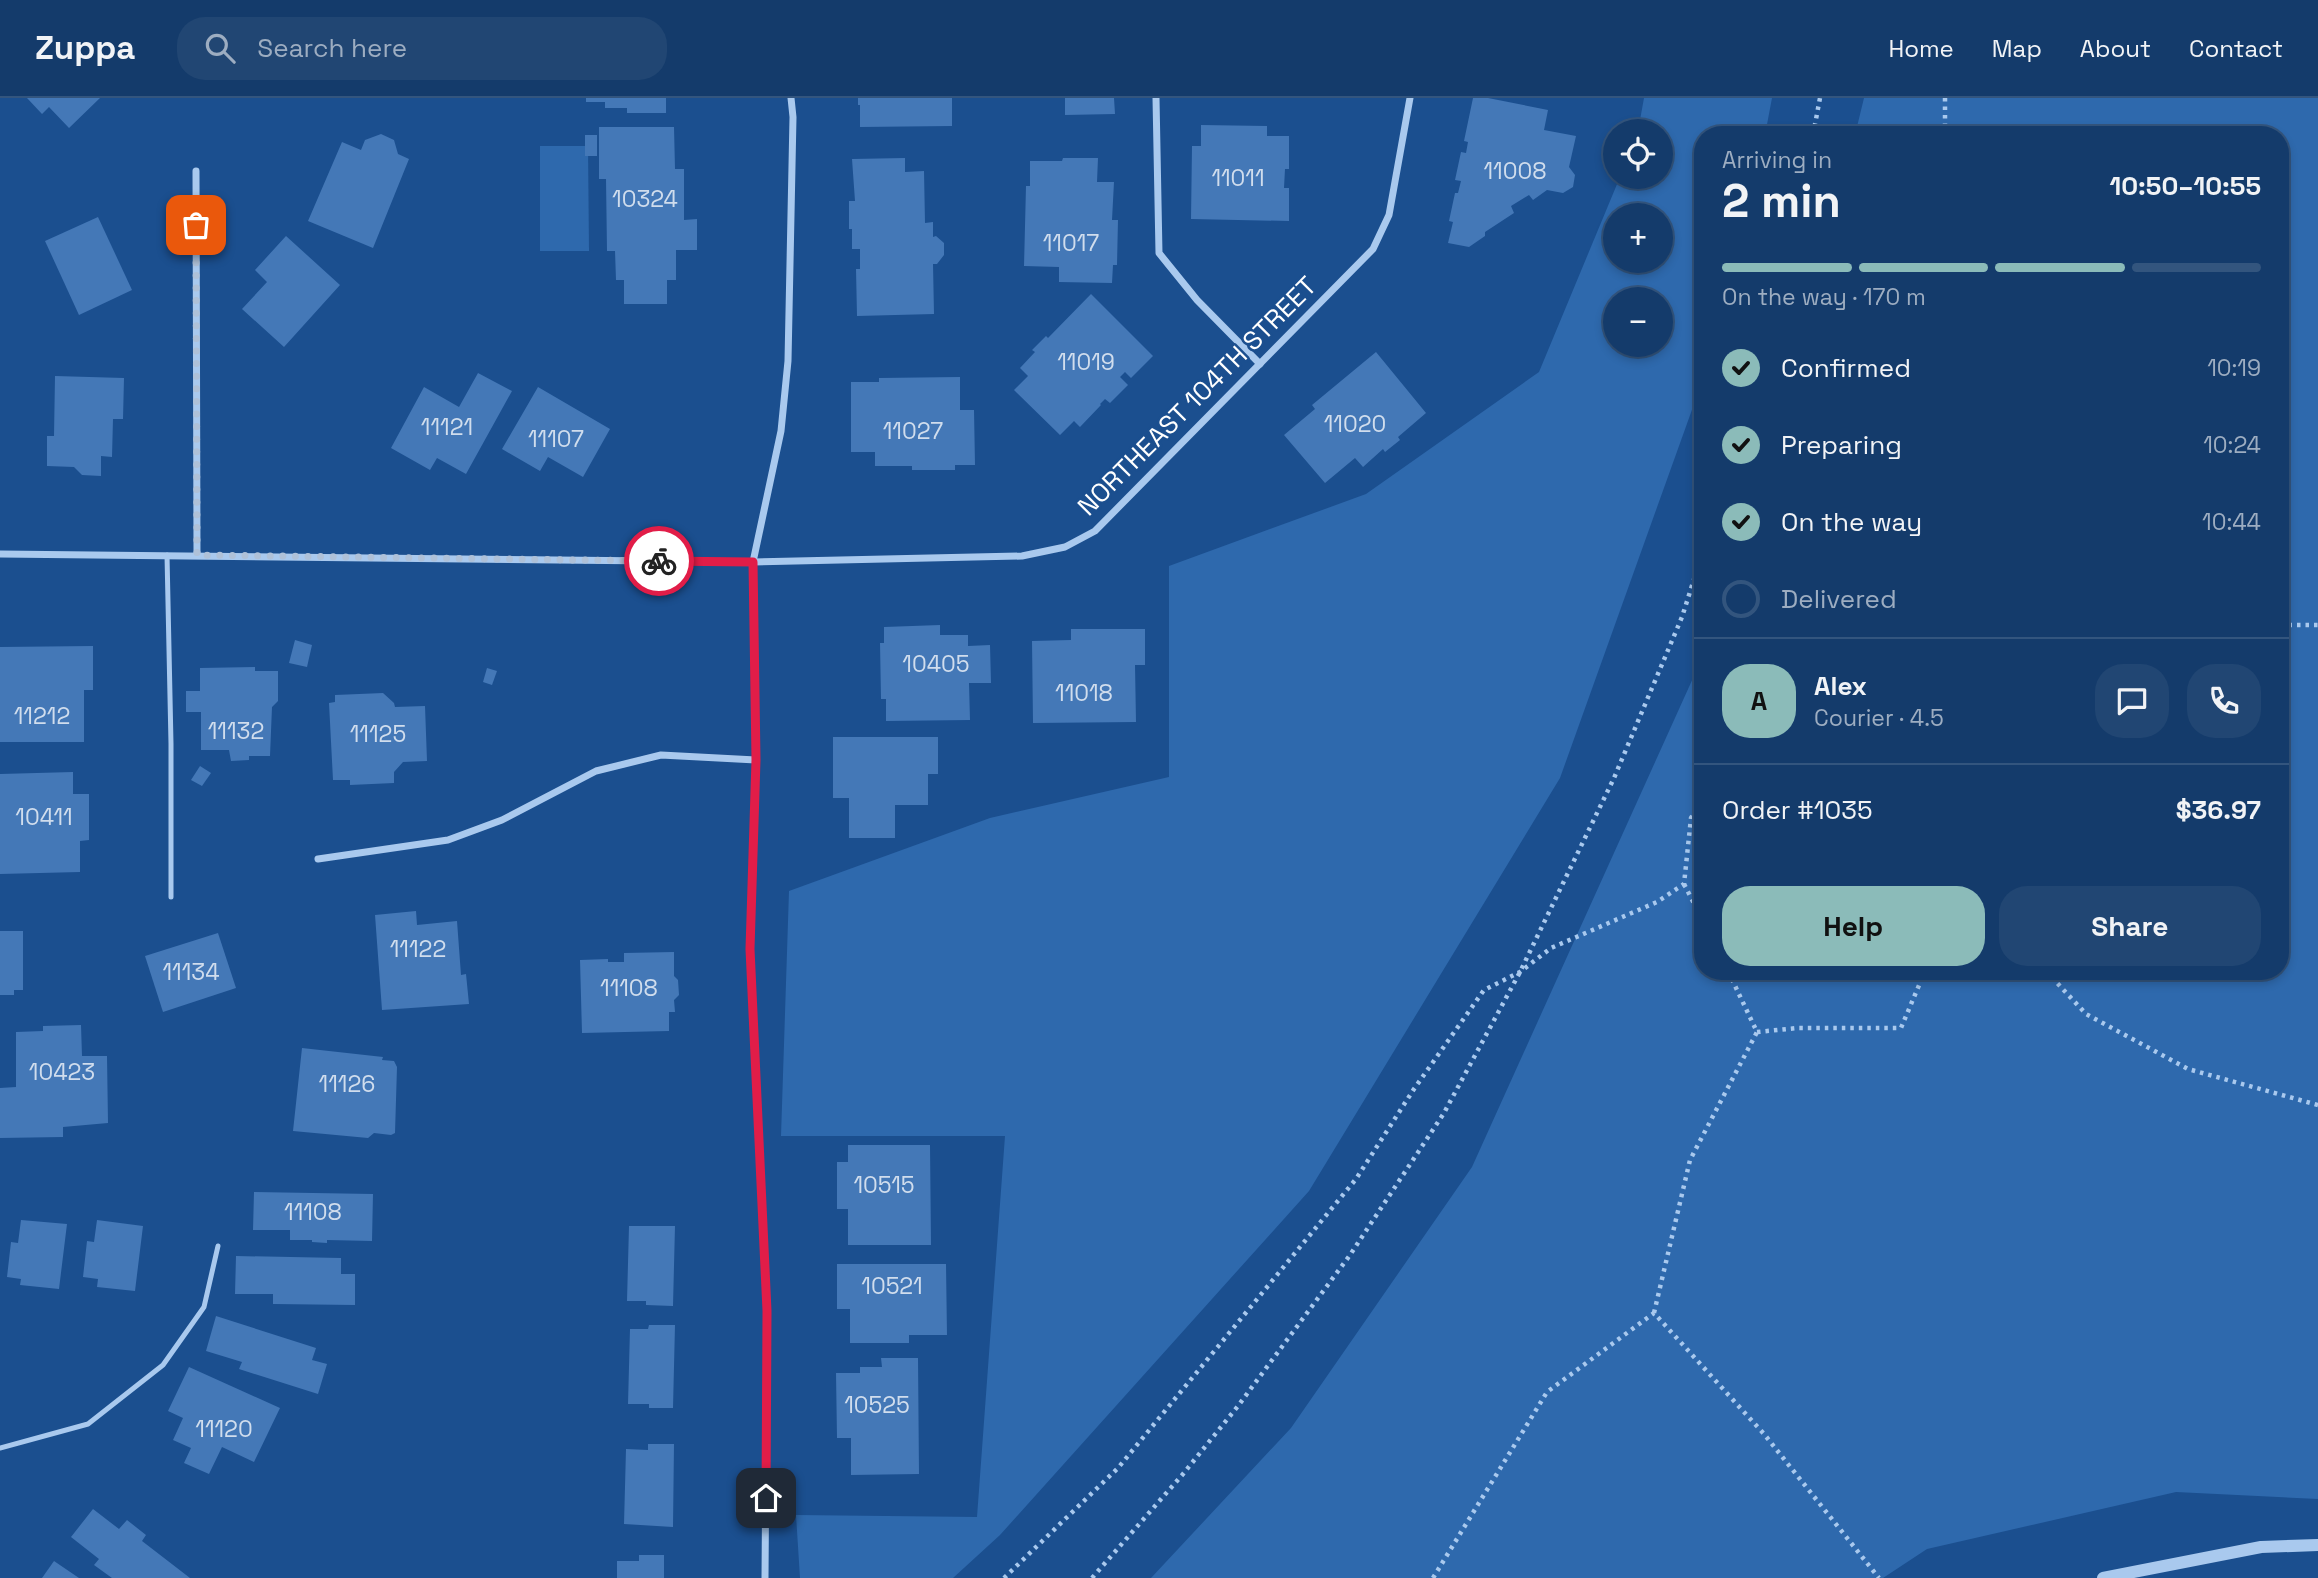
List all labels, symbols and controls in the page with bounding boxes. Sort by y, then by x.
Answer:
search box [177,17,667,80]
text: Zuppa [35,27,135,69]
icon: search [201,29,239,67]
text: Search here [257,31,407,65]
text: Home [1888,33,1954,64]
text: Map [1992,33,2042,64]
text: About [2080,33,2151,64]
text: Contact [2189,33,2283,64]
map controls [1603,119,1673,357]
button: locate [1603,119,1673,189]
text: Arriving in [1722,145,1832,175]
house number: 11008 [1483,156,1547,186]
house number: 11011 [1211,163,1265,193]
text: 10:50–10:55 [2109,169,2261,203]
text: 2 min [1722,172,1841,230]
house number: 10324 [612,184,678,214]
pin [166,195,226,255]
button: + [1603,203,1673,273]
icon: bag [177,206,215,244]
house number: 11017 [1043,228,1099,258]
street label: NORTHEAST 104TH STREET [1070,269,1324,523]
text: On the way · 170 m [1722,282,1926,312]
button: − [1603,287,1673,357]
house number: 11019 [1057,347,1115,377]
icon: check [1722,349,1760,387]
text: Confirmed [1781,351,1911,385]
text: 10:19 [2207,353,2261,383]
house number: 11020 [1324,409,1386,439]
house number: 11121 [421,412,473,442]
house number: 11027 [883,416,943,446]
house number: 11107 [528,424,584,454]
icon: check [1722,426,1760,464]
text: Preparing [1781,428,1902,462]
text: 10:24 [2203,430,2261,460]
icon: check [1722,503,1760,541]
text: On the way [1781,505,1922,539]
text: 10:44 [2202,507,2261,537]
courier [624,526,694,596]
icon: bike [640,542,678,580]
text: Delivered [1781,582,1897,616]
house number: 10405 [902,649,970,679]
button: chat [2095,664,2169,738]
button: phone [2187,664,2261,738]
text: Alex [1814,669,1867,703]
house number: 11018 [1055,678,1113,708]
text: A [1751,684,1767,718]
house number: 11212 [14,701,70,731]
text: Courier · 4.5 [1814,703,1944,733]
house number: 11132 [208,716,264,746]
house number: 11125 [350,719,406,749]
text: Order #1035 [1722,793,1873,827]
text: $36.97 [2176,793,2261,827]
house number: 10411 [15,802,73,832]
button: Help [1722,886,1985,966]
button: Share [1999,886,2261,966]
house number: 11122 [390,934,446,964]
house number: 11134 [162,957,220,987]
house number: 11108 [600,973,658,1003]
house number: 10423 [29,1057,95,1087]
house number: 11126 [319,1069,375,1099]
house number: 10515 [853,1170,915,1200]
house number: 11108 [284,1197,342,1227]
house number: 10521 [861,1271,923,1301]
house number: 10525 [844,1390,910,1420]
house number: 11120 [195,1414,253,1444]
pin [736,1468,796,1528]
icon: home [747,1479,785,1517]

